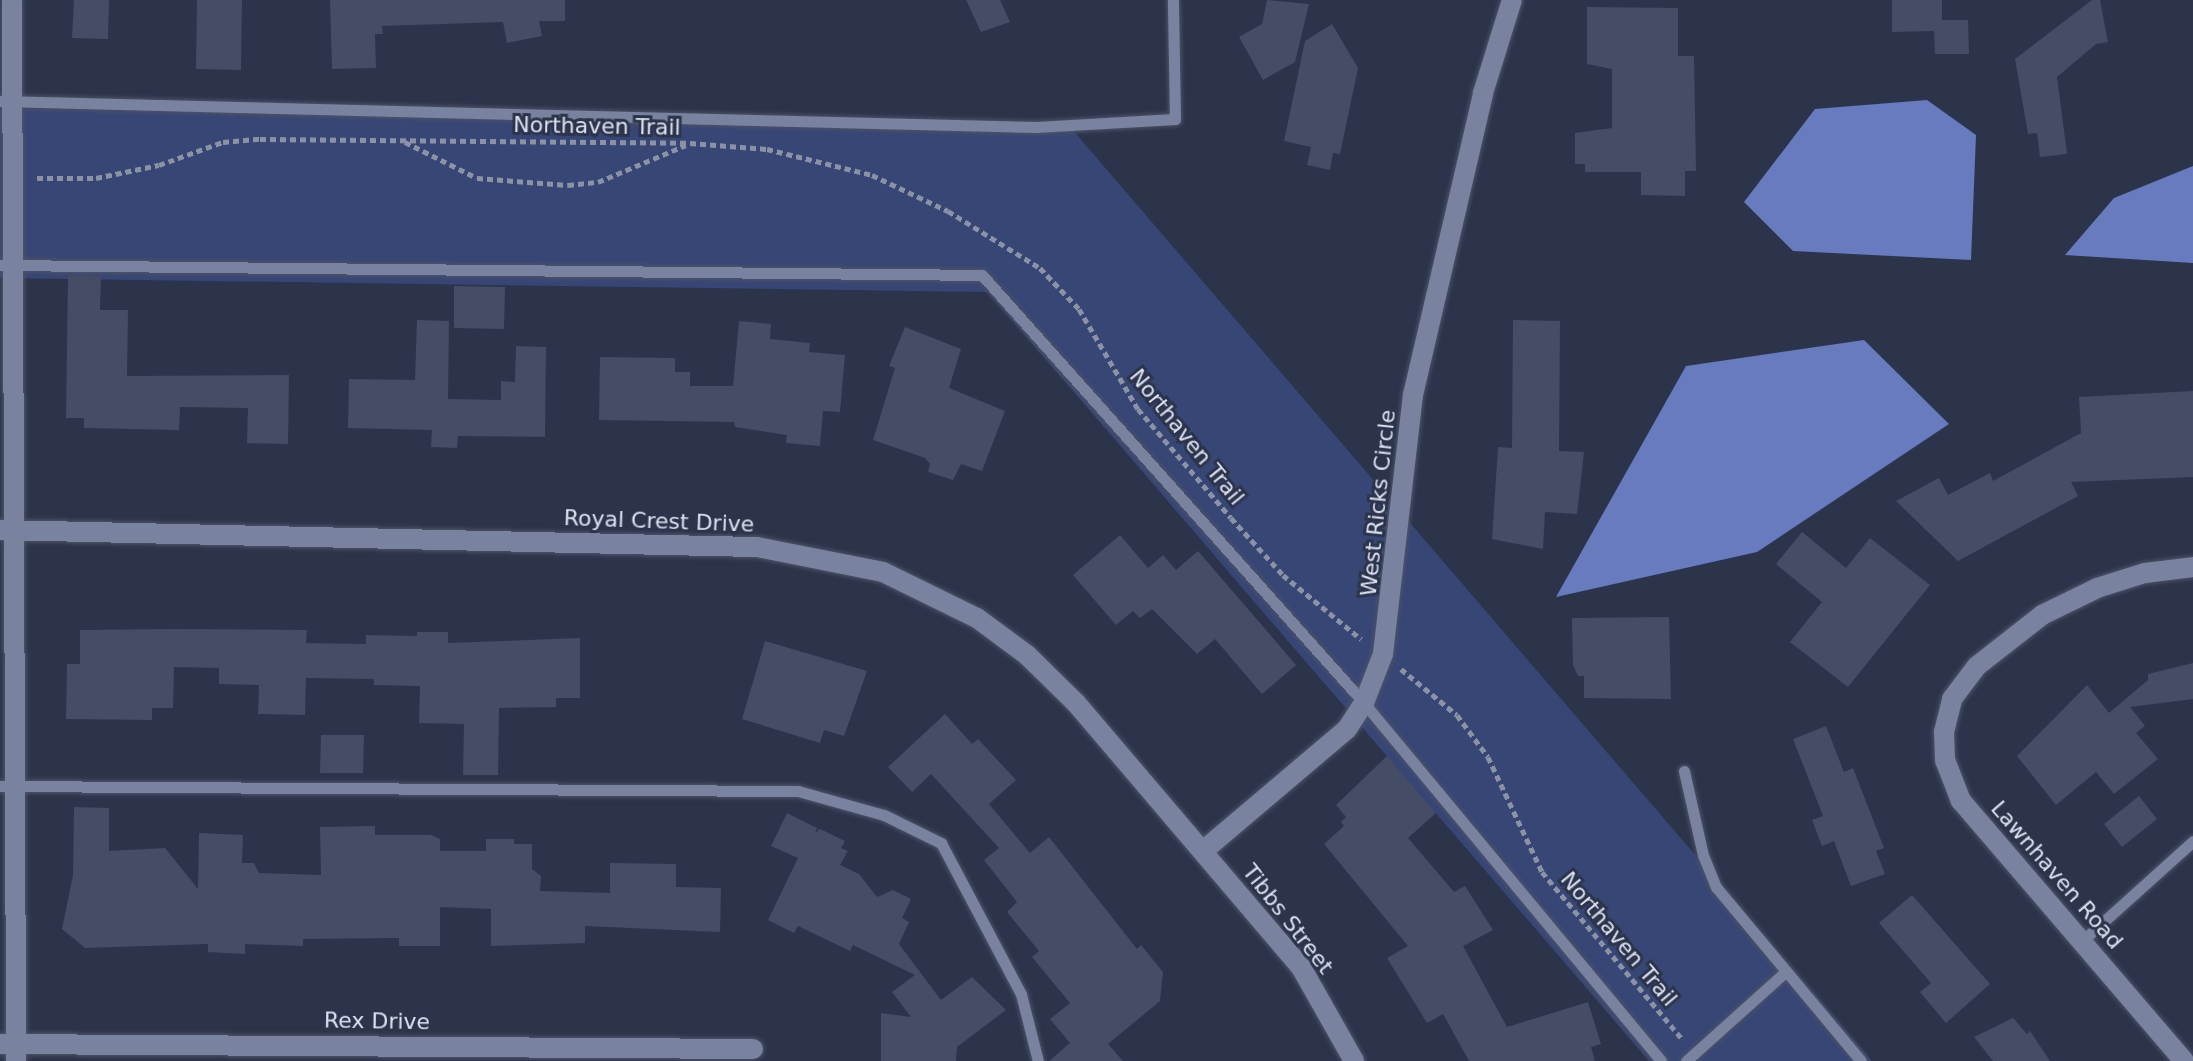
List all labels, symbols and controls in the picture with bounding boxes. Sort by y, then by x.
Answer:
street label: Northaven Trail [513,111,681,141]
street label: Northaven Trail [1124,364,1250,510]
street label: West Ricks Circle [1355,408,1401,598]
street label: Royal Crest Drive [563,504,755,538]
street label: Lawnhaven Road [1985,795,2129,955]
street label: Tibbs Street [1237,859,1339,979]
street label: Northaven Trail [1555,866,1683,1012]
street label: Rex Drive [324,1007,430,1035]

